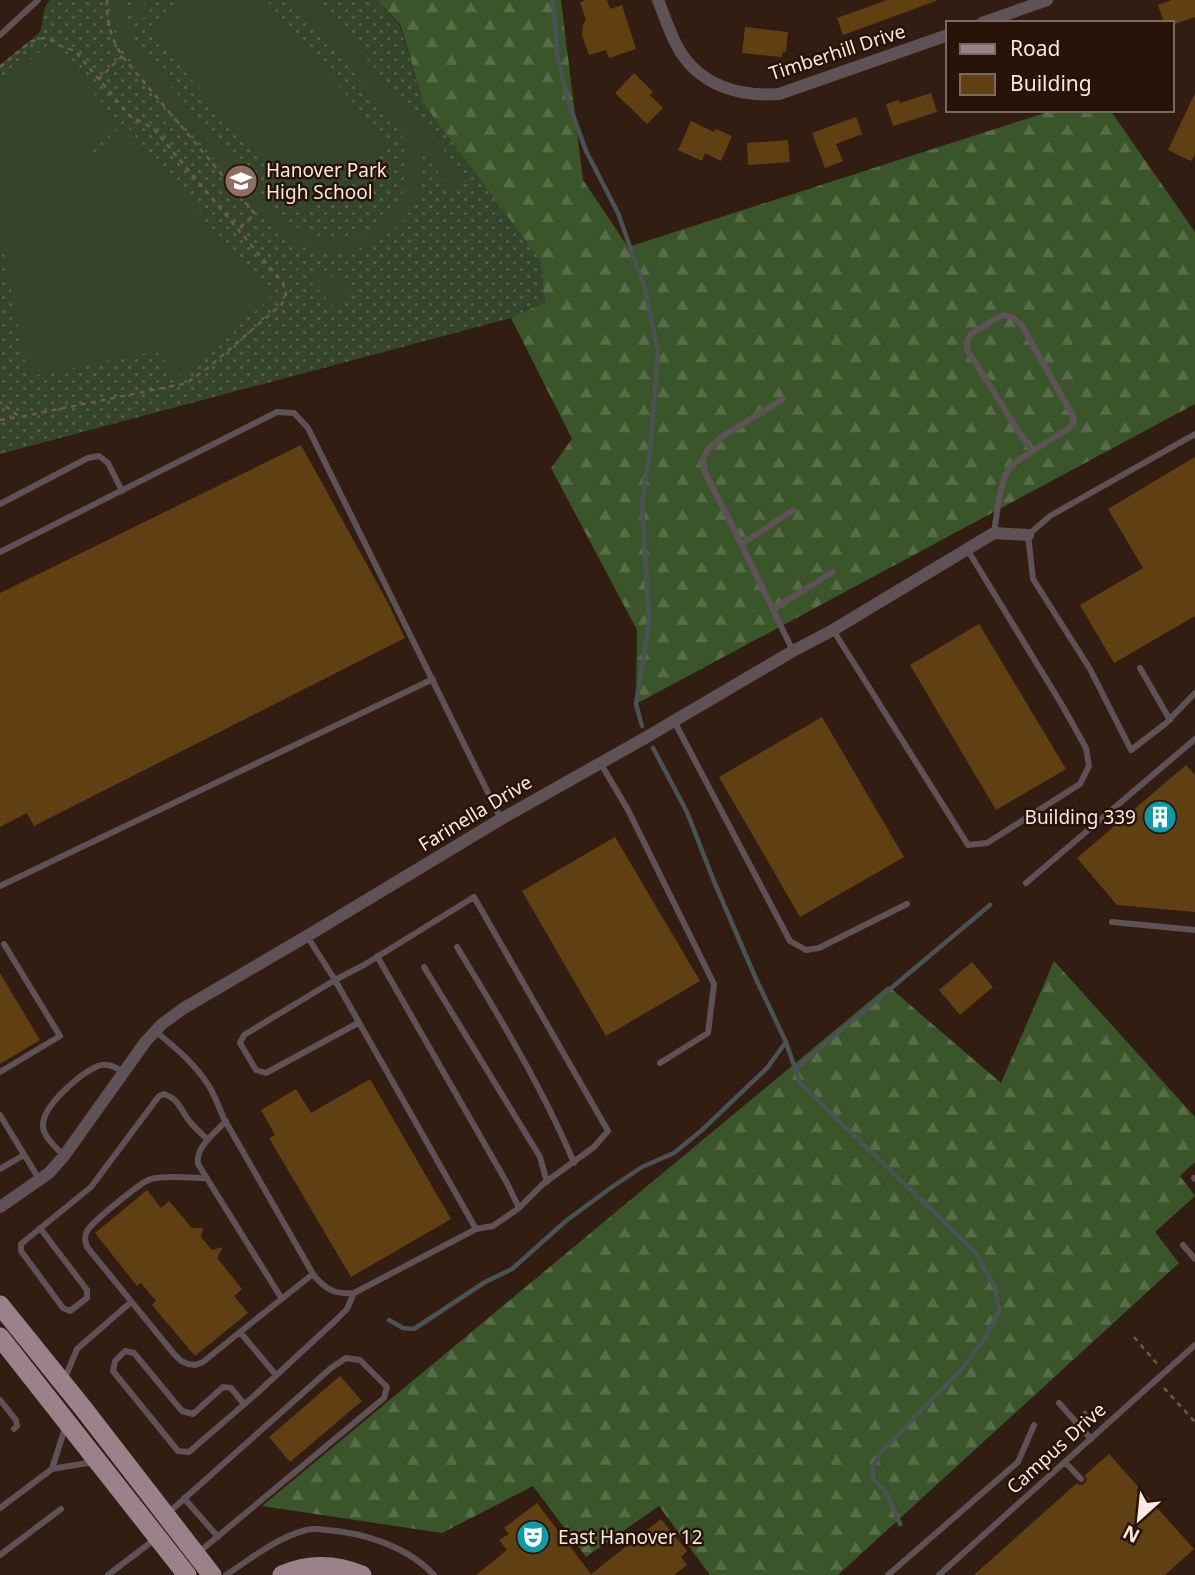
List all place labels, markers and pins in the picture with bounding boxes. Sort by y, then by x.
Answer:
place label: Hanover Park High School [266,157,387,205]
school or university icon: Hanover Park High School [222,162,260,200]
building icon: Building 339 [1141,798,1179,836]
place label: Building 339 [1025,804,1136,830]
theatre icon: East Hanover 12 [514,1518,552,1556]
place label: East Hanover 12 [558,1524,703,1550]

